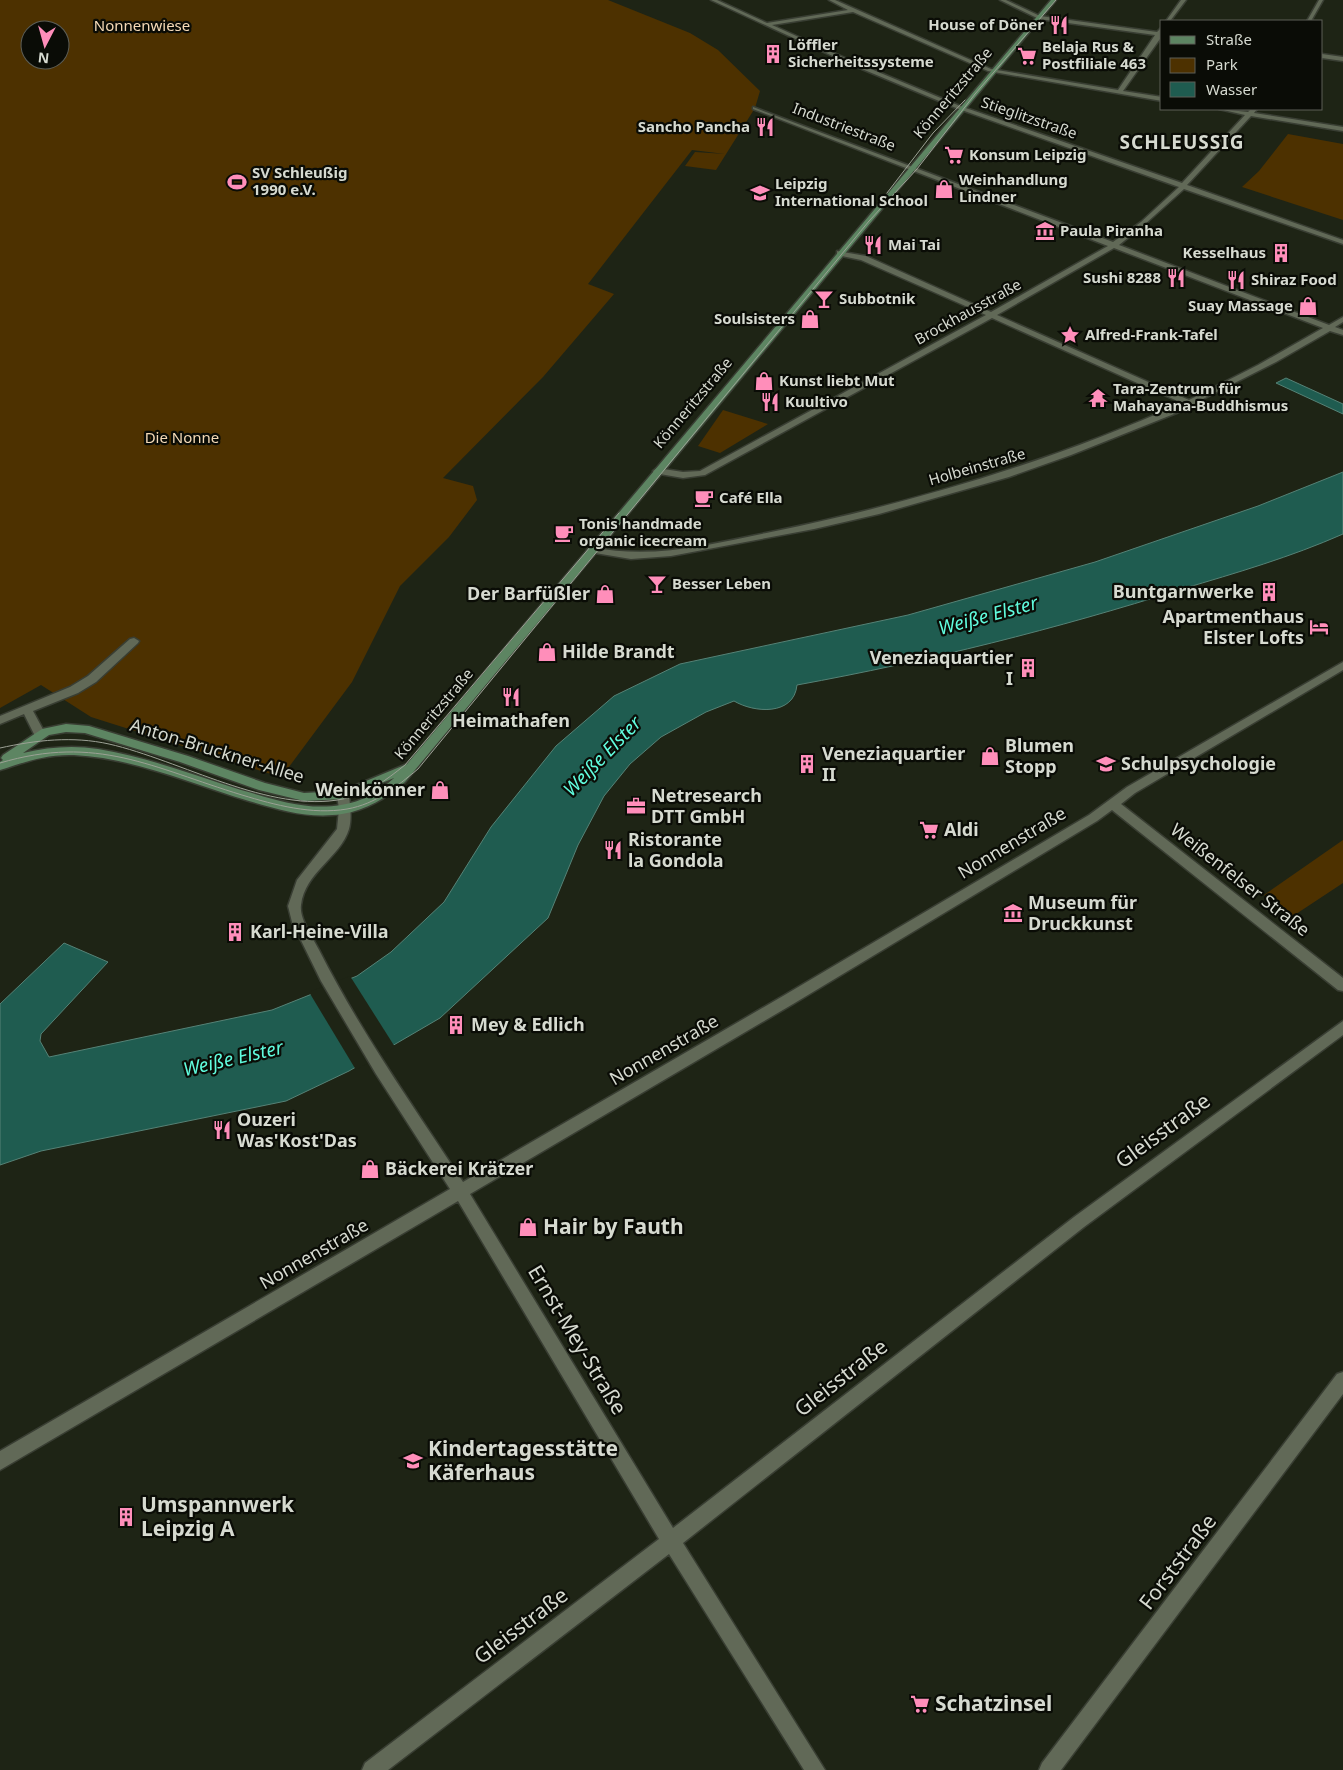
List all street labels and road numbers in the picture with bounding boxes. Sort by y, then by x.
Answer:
street label: Könneritzstraße [908,43,996,142]
street label: Stieglitzstraße [979,91,1080,143]
street label: Industriestraße [790,97,899,155]
street label: Brockhausstraße [911,274,1024,349]
street label: Könneritzstraße [648,353,736,452]
street label: Holbeinstraße [926,443,1027,489]
street label: Könneritzstraße [389,664,477,763]
street label: Anton-Bruckner-Allee [127,712,307,788]
street label: Nonnenstraße [953,800,1070,884]
street label: Weißenfelser Straße [1166,817,1315,941]
street label: Nonnenstraße [605,1008,722,1090]
street label: Gleisstraße [1109,1086,1215,1174]
street label: Nonnenstraße [255,1212,372,1294]
street label: Ernst-Mey-Straße [522,1259,634,1420]
street label: Gleisstraße [788,1332,893,1422]
street label: Forststraße [1132,1508,1222,1615]
street label: Gleisstraße [468,1581,573,1670]

